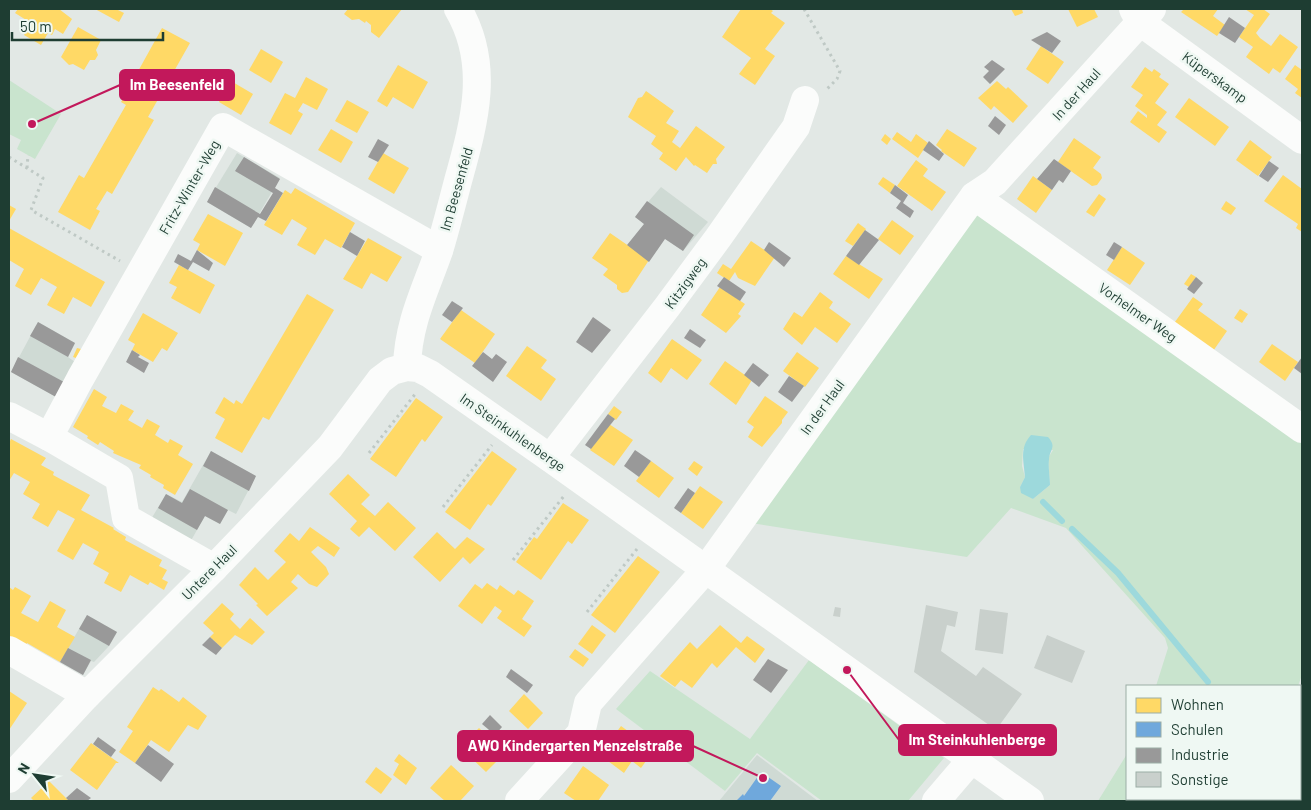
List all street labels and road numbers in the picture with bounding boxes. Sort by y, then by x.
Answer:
street label: Küperskamp [1179,48,1251,106]
street label: In der Haul [1048,65,1104,123]
street label: Fritz-Winter-Weg [155,137,223,237]
street label: Im Beesenfeld [436,145,476,233]
street label: Kitzigweg [661,254,709,312]
street label: Vorhelmer Weg [1096,279,1180,345]
street label: In der Haul [796,376,848,438]
street label: Im Steinkuhlenberge [457,389,569,475]
street label: Untere Haul [178,541,240,603]

